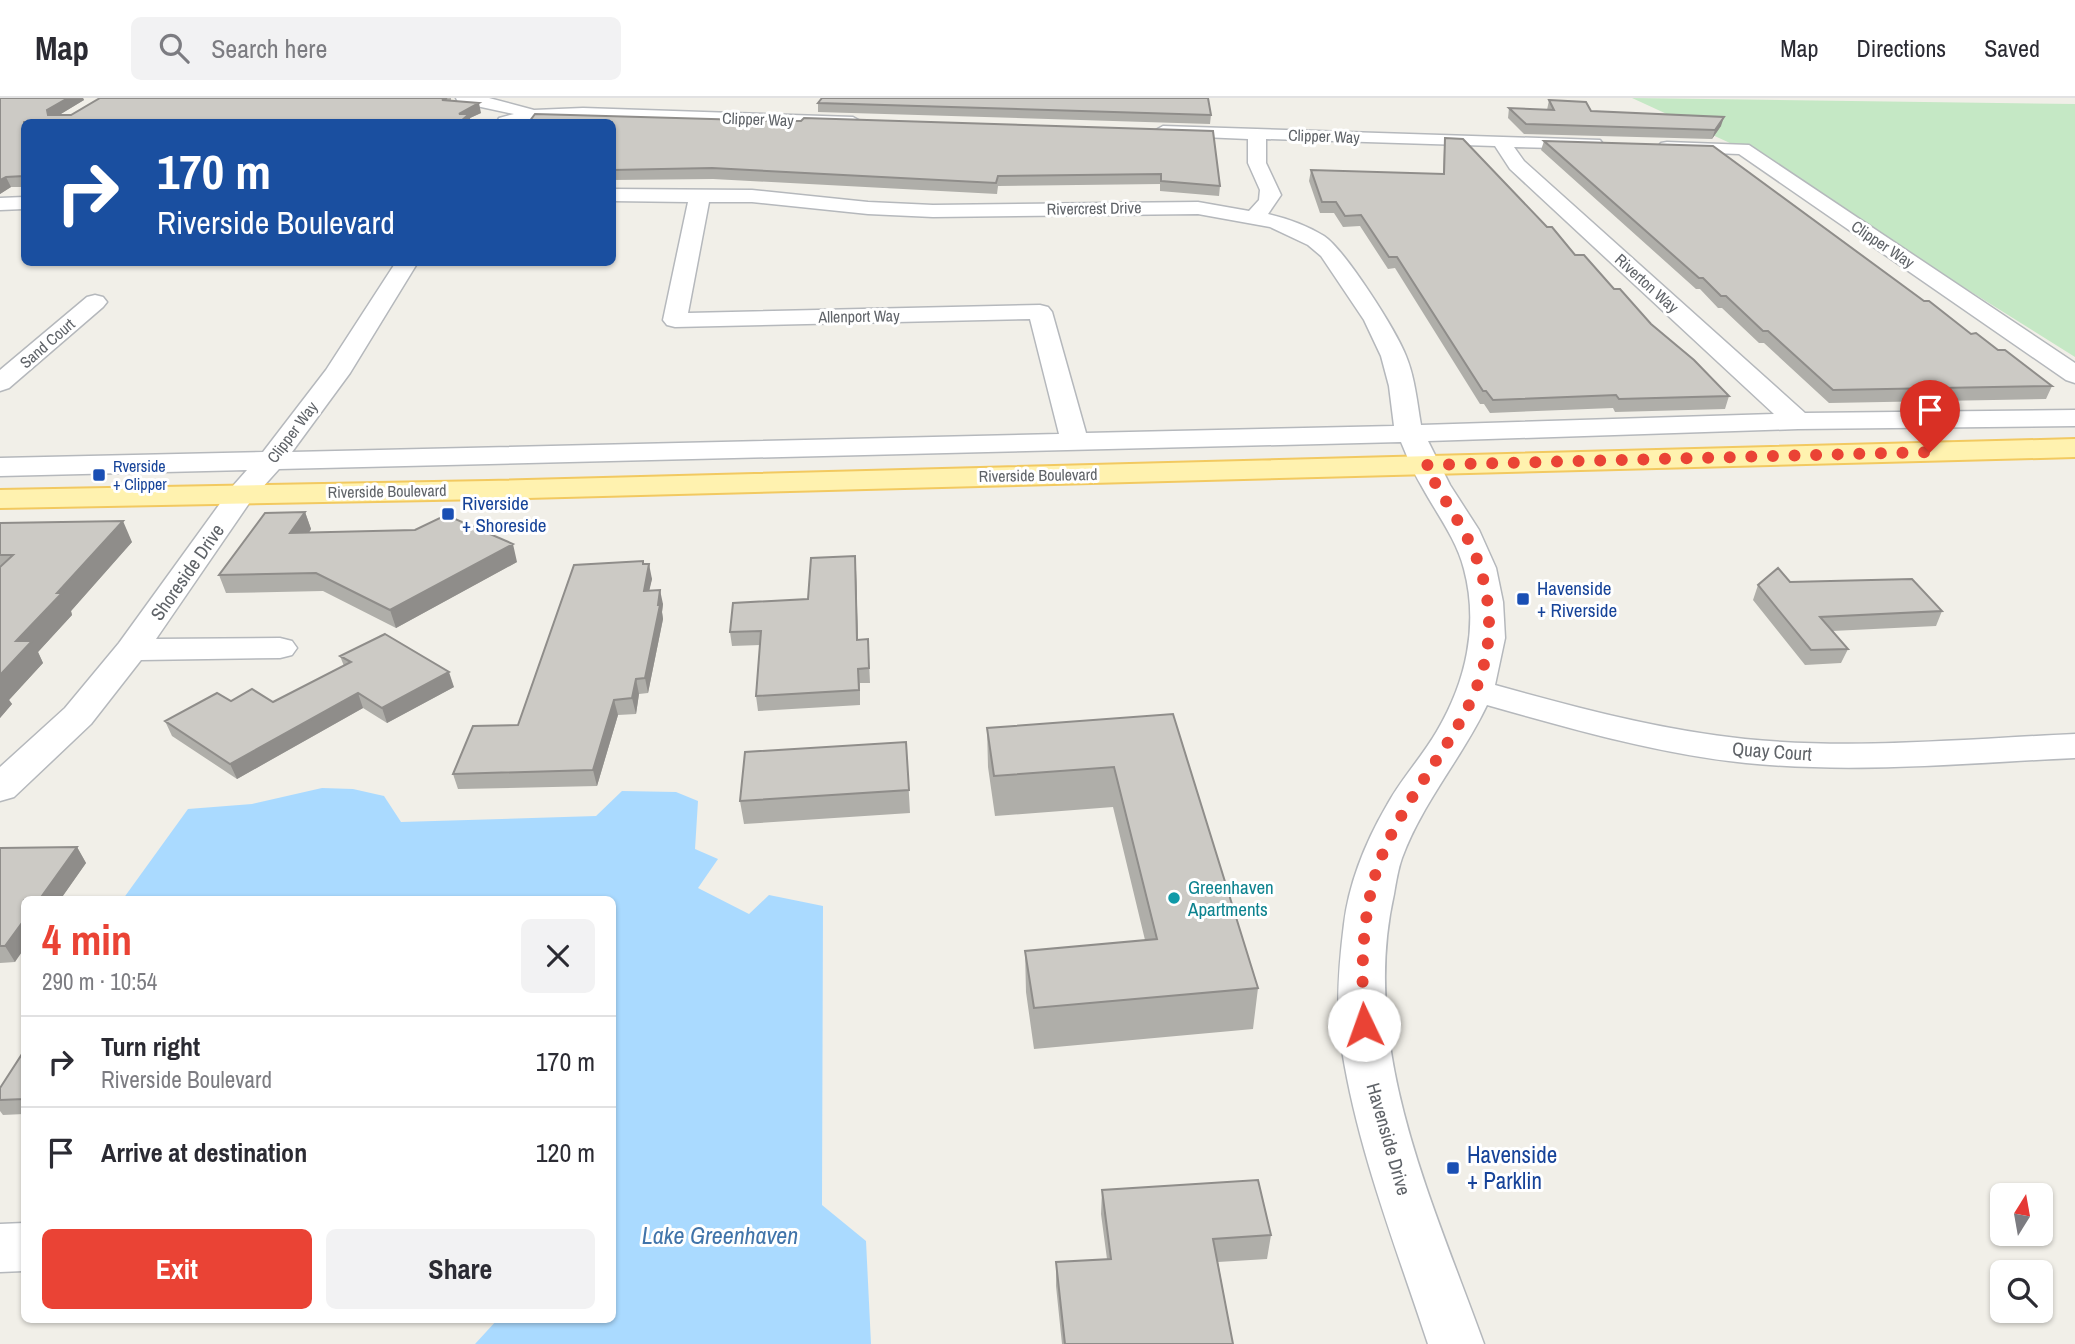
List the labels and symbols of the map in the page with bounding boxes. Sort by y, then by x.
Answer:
street label: Clipper Way [722,107,795,131]
street label: Clipper Way [1288,124,1361,148]
street label: Rivercrest Drive [1046,196,1142,220]
street label: Clipper Way [1847,215,1919,273]
street label: Riverton Way [1610,248,1684,318]
street label: Allenport Way [817,304,900,328]
street label: Sand Court [15,313,80,373]
pin [1900,380,1960,452]
street label: Clipper Way [262,396,323,467]
place label: Rverside + Clipper [113,455,167,495]
street label: Riverside Boulevard [978,463,1098,487]
marker: Rverside + Clipper [91,467,107,483]
street label: Riverside Boulevard [327,479,447,503]
place label: Riverside + Shoreside [462,490,546,538]
marker: Riverside + Shoreside [440,506,456,522]
street label: Shoreside Drive [144,518,230,626]
place label: Havenside + Riverside [1537,575,1617,623]
marker: Havenside + Riverside [1515,591,1531,607]
street label: Quay Court [1731,735,1813,767]
place label: Greenhaven Apartments [1187,874,1274,922]
marker: Greenhaven Apartments [1166,890,1182,906]
position arrow [1327,988,1401,1062]
street label: Havenside Drive [1361,1080,1417,1198]
place label: Havenside + Parklin [1467,1139,1557,1196]
marker: Havenside + Parklin [1445,1160,1461,1176]
north arrow [1990,1183,2053,1246]
water label: Lake Greenhaven [642,1219,798,1251]

